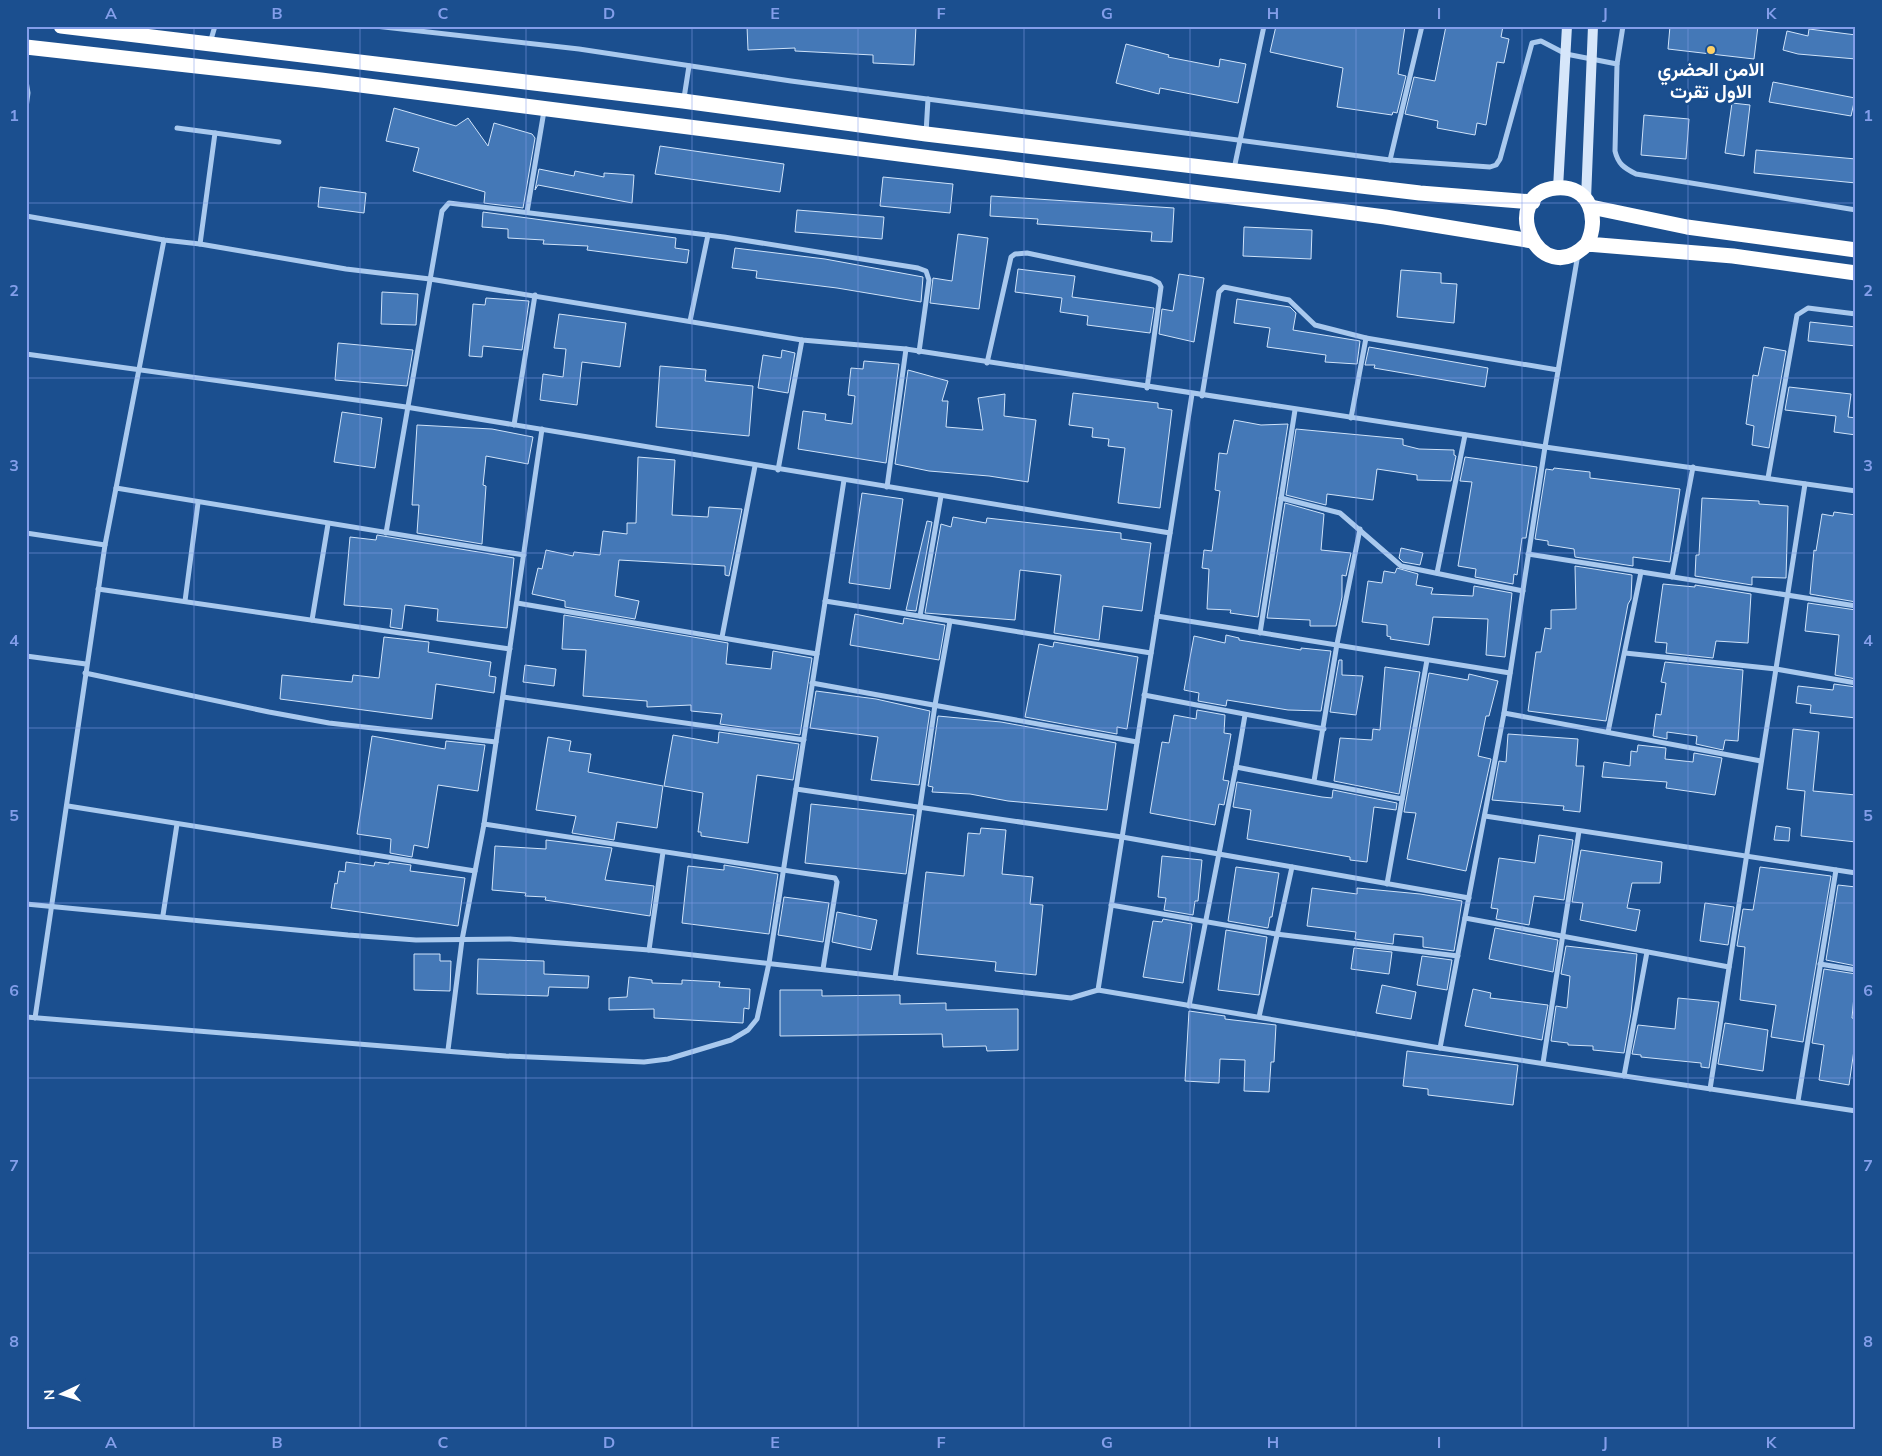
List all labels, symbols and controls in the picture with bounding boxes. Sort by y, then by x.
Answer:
text: A [105,3,117,23]
text: B [271,3,283,23]
text: C [438,3,449,23]
text: D [603,3,615,23]
text: E [770,3,780,23]
text: F [936,3,946,23]
text: G [1101,3,1113,23]
text: H [1267,3,1279,23]
text: I [1437,3,1441,23]
text: J [1602,3,1608,23]
text: K [1766,3,1778,23]
marker: الامن الحضري الاول تقرت [1705,44,1717,56]
place label: الامن الحضري الاول تقرت [1658,57,1764,104]
text: 1 [9,105,19,125]
text: 1 [1863,105,1873,125]
text: 2 [9,280,19,300]
text: 2 [1863,280,1873,300]
text: 3 [9,455,19,475]
text: 3 [1863,455,1873,475]
text: 4 [9,630,19,650]
text: 4 [1863,630,1873,650]
text: 5 [9,805,19,825]
text: 5 [1863,805,1873,825]
text: 6 [9,980,19,1000]
text: 6 [1863,980,1873,1000]
text: 7 [9,1155,19,1175]
text: 7 [1863,1155,1873,1175]
text: 8 [9,1331,19,1351]
text: 8 [1863,1331,1873,1351]
north arrow [38,1368,88,1418]
text: N [40,1389,58,1401]
text: A [105,1432,117,1452]
text: B [271,1432,283,1452]
text: C [438,1432,449,1452]
text: D [603,1432,615,1452]
text: E [770,1432,780,1452]
text: F [936,1432,946,1452]
text: G [1101,1432,1113,1452]
text: H [1267,1432,1279,1452]
text: I [1437,1432,1441,1452]
text: J [1602,1432,1608,1452]
text: K [1766,1432,1778,1452]

